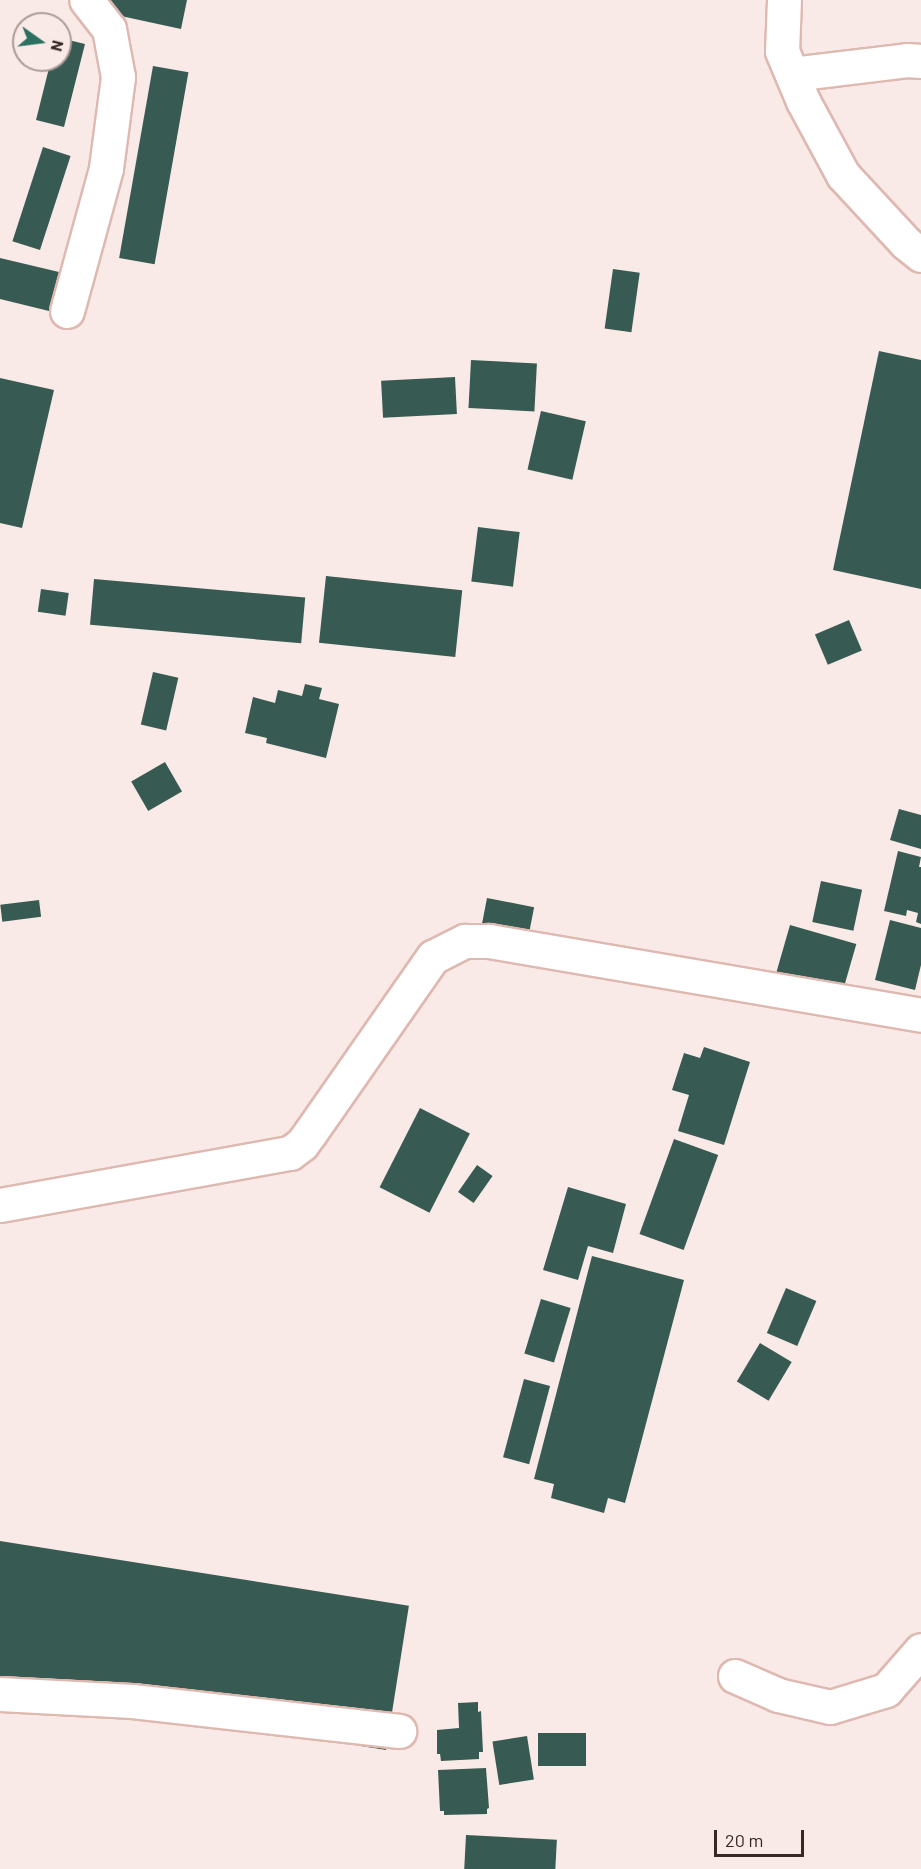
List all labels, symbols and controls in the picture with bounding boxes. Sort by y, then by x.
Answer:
north arrow [12,12,72,72]
text: N [48,39,69,53]
scale bar [717,1818,807,1856]
text: 20 m [725,1829,763,1851]

